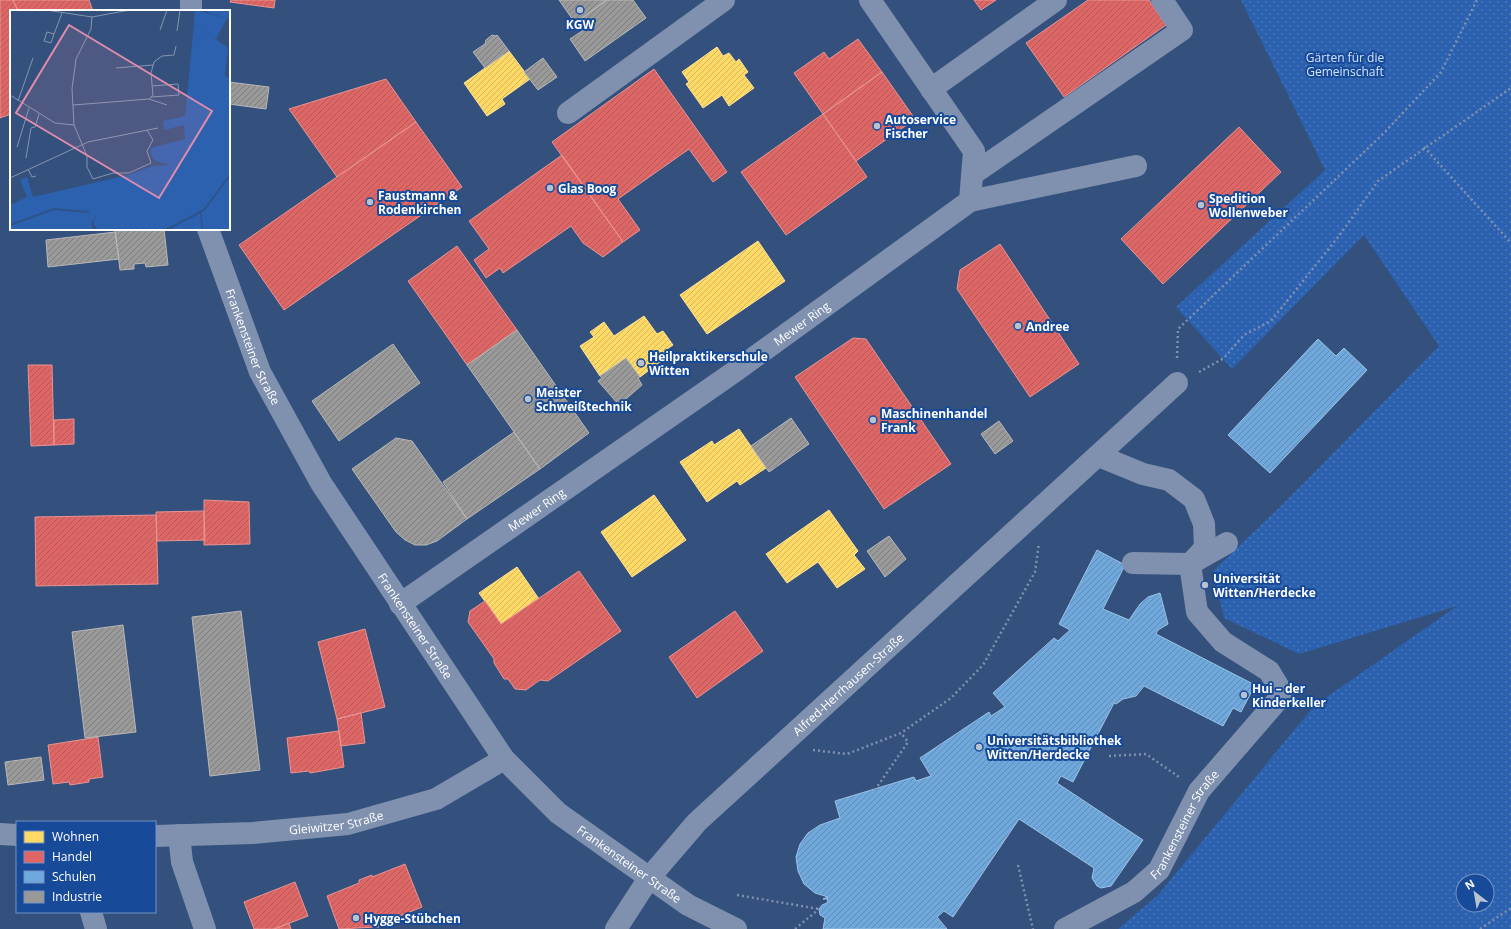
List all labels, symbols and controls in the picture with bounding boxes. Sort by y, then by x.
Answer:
marker: KGW [575,5,585,15]
inset map [10,10,230,230]
place label: KGW [566,16,595,33]
park label: Gärten für die Gemeinschaft [1306,49,1384,80]
place label: Autoservice Fischer [885,111,956,142]
marker: Autoservice Fischer [872,121,882,131]
place label: Glas Boog [558,180,617,197]
marker: Glas Boog [545,183,555,193]
place label: Faustmann & Rodenkirchen [378,187,462,218]
place label: Spedition Wollenweber [1209,190,1288,221]
marker: Faustmann & Rodenkirchen [365,197,375,207]
marker: Spedition Wollenweber [1196,200,1206,210]
street label: Frankensteiner Straße [222,286,285,408]
street label: Mewer Ring [770,297,834,349]
place label: Andree [1026,318,1069,335]
marker: Andree [1013,321,1023,331]
place label: Heilpraktikerschule Witten [649,348,768,379]
marker: Heilpraktikerschule Witten [636,358,646,368]
place label: Meister Schweißtechnik [536,384,632,415]
marker: Meister Schweißtechnik [523,394,533,404]
place label: Maschinenhandel Frank [881,405,987,436]
marker: Maschinenhandel Frank [868,415,878,425]
street label: Mewer Ring [504,483,569,535]
street label: Frankensteiner Straße [374,569,457,682]
place label: Universität Witten/Herdecke [1213,570,1316,601]
marker: Universität Witten/Herdecke [1200,580,1210,590]
street label: Alfred-Herrhausen-Straße [789,629,907,739]
place label: Hui – der Kinderkeller [1252,680,1327,711]
marker: Hui – der Kinderkeller [1239,690,1249,700]
place label: Universitätsbibliothek Witten/Herdecke [987,732,1122,763]
marker: Universitätsbibliothek Witten/Herdecke [974,742,984,752]
street label: Frankensteiner Straße [1146,766,1223,883]
street label: Gleiwitzer Straße [288,806,385,838]
legend [16,821,156,913]
street label: Frankensteiner Straße [574,821,685,907]
text: Wohnen [52,828,99,845]
text: Handel [52,848,92,865]
text: Schulen [52,868,96,885]
north arrow [1455,873,1495,913]
text: N [1462,875,1477,893]
text: Industrie [52,888,102,905]
place label: Hygge-Stübchen [364,910,461,927]
marker: Hygge-Stübchen [351,913,361,923]

